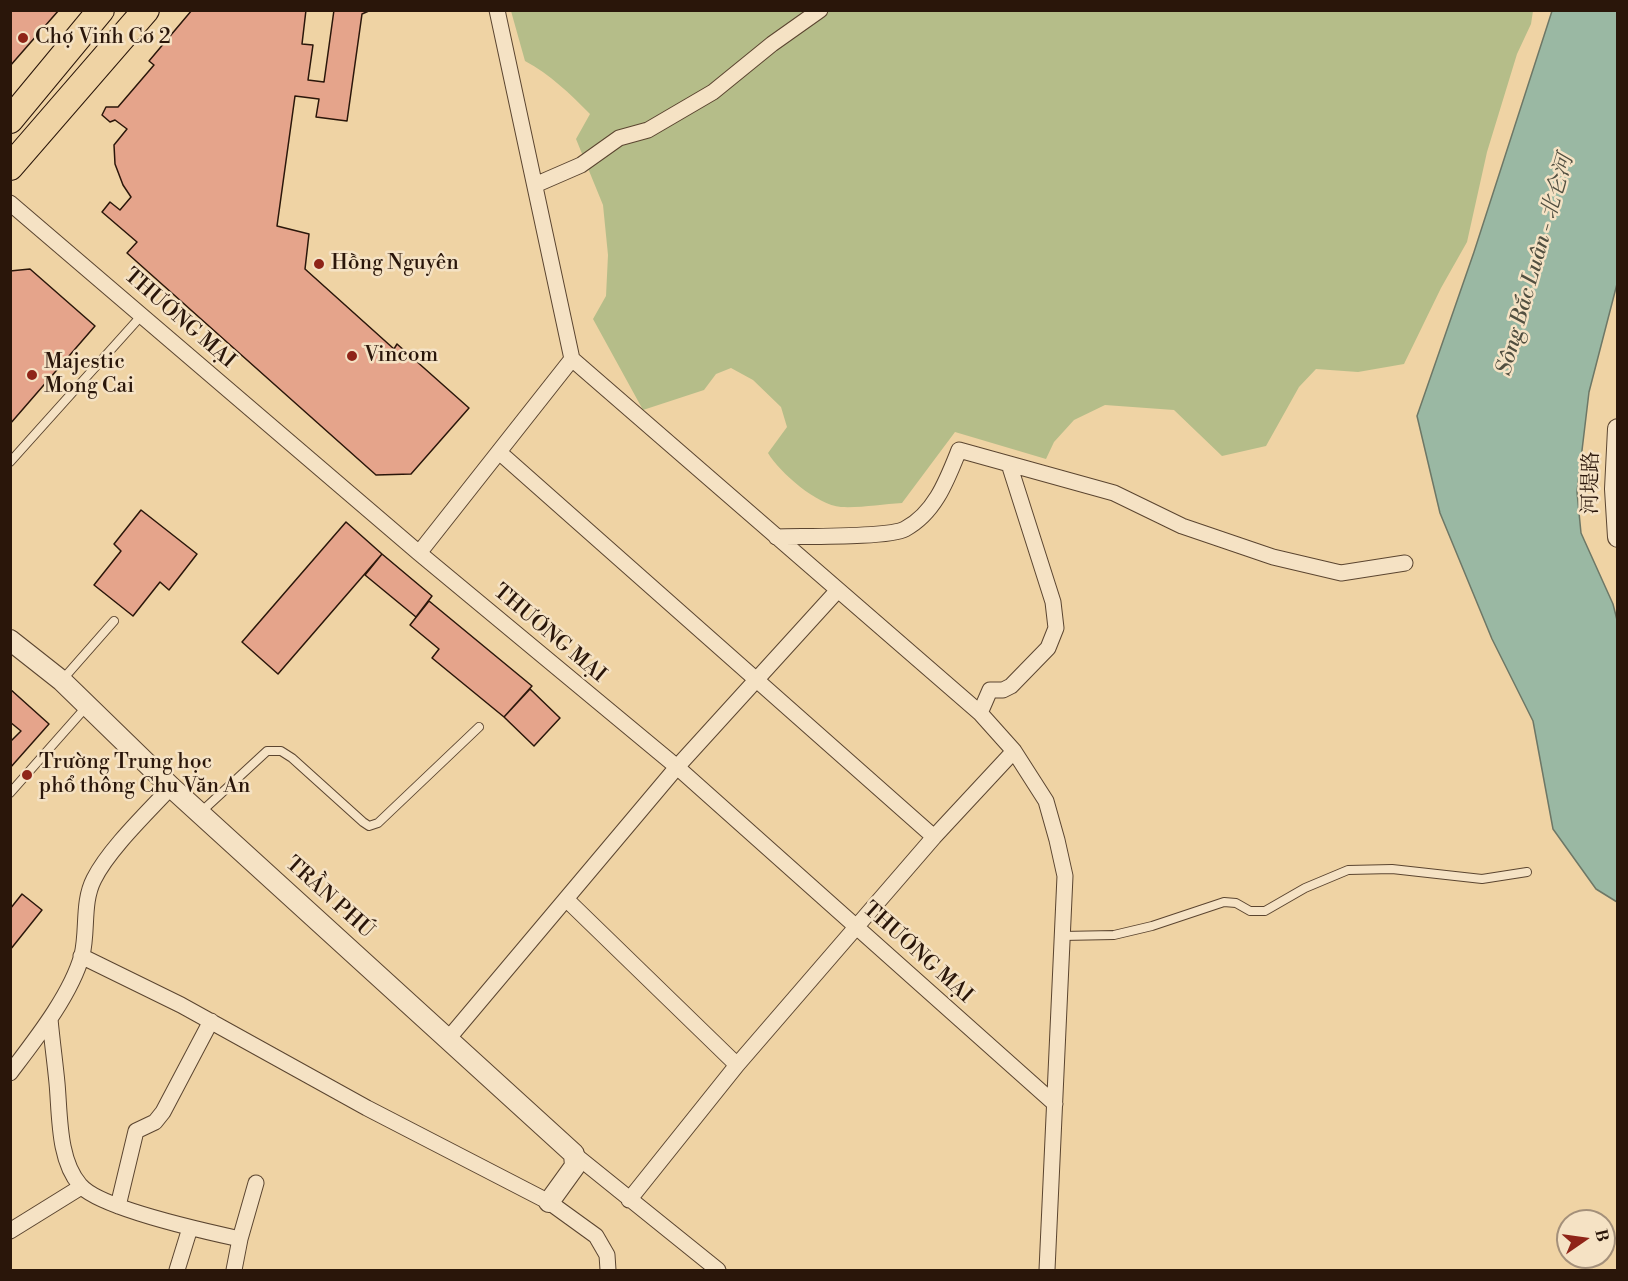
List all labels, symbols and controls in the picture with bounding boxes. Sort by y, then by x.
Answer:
place label: Chợ Vinh Cơ 2 [35,25,171,51]
marker: Chợ Vinh Cơ 2 [16,31,30,45]
water label: Sông Bắc Luân - 北仑河 [1492,151,1580,379]
place label: Hồng Nguyên [331,251,459,277]
marker: Hồng Nguyên [312,257,326,271]
street label: THƯƠNG MẠI [118,264,240,374]
place label: Vincom [364,343,438,369]
marker: Vincom [345,349,359,363]
place label: Majestic Mong Cai [44,350,134,400]
marker: Majestic Mong Cai [25,368,39,382]
street label: 河堤路 [1579,451,1605,515]
street label: THƯƠNG MẠI [488,580,610,688]
place label: Trường Trung học phổ thông Chu Văn An [39,750,250,800]
marker: Trường Trung học phổ thông Chu Văn An [20,768,34,782]
street label: TRẦN PHÚ [280,852,378,944]
street label: THƯƠNG MẠI [857,897,977,1009]
north arrow [1556,1209,1616,1269]
text: B [1590,1227,1613,1244]

